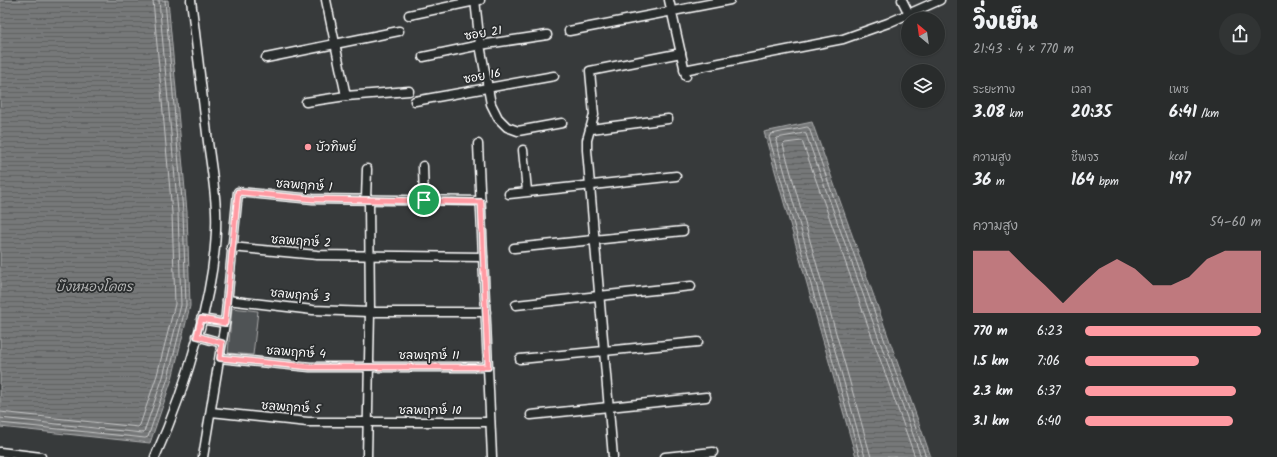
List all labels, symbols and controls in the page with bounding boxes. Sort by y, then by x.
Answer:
text: วิ่งเย็น [973,6,1038,41]
north arrow [901,12,945,56]
map controls [901,12,945,108]
button: share [1219,13,1261,55]
street label: ซอย 21 [463,21,504,46]
text: 21:43 · 4 × 770 m [973,39,1074,60]
street label: ซอย 16 [462,64,502,89]
button: layers [901,64,945,108]
text: ระยะทาง [973,81,1015,99]
text: เวลา [1071,81,1091,99]
text: เพซ [1169,81,1189,99]
text: 3.08 [973,99,1005,126]
text: 20:35 [1071,99,1112,126]
text: 6:41 [1169,99,1197,126]
text: km [1005,105,1023,123]
text: /km [1197,105,1219,123]
place label: บัวทิพย์ [316,138,357,157]
marker: บัวทิพย์ [303,142,313,152]
text: kcal [1169,148,1187,166]
text: ความสูง [973,149,1011,167]
text: ชีพจร [1071,149,1099,167]
text: 197 [1169,166,1191,193]
text: 36 [973,167,992,194]
text: 164 [1071,167,1095,194]
text: m [992,173,1005,191]
text: bpm [1095,173,1119,191]
street label: ชลพฤกษ์ 1 [275,174,333,197]
pin [407,183,441,217]
icon: arrive [413,189,435,211]
text: 54–60 m [1210,212,1261,233]
text: ความสูง [973,216,1018,237]
street label: ชลพฤกษ์ 2 [270,230,332,253]
water label: บึงหนองโคตร [55,277,134,298]
street label: ชลพฤกษ์ 3 [269,283,331,308]
text: 770 m [973,321,1008,342]
text: 6:23 [1037,321,1062,342]
street label: ชลพฤกษ์ 4 [265,341,327,364]
street label: ชลพฤกษ์ 11 [399,346,460,365]
text: 1.5 km [973,351,1009,372]
text: 7:06 [1037,351,1060,372]
text: 2.3 km [973,381,1013,402]
text: 6:37 [1037,381,1061,402]
street label: ชลพฤกษ์ 5 [260,396,323,419]
street label: ชลพฤกษ์ 10 [398,401,462,420]
text: 3.1 km [973,411,1009,432]
text: 6:40 [1037,411,1061,432]

